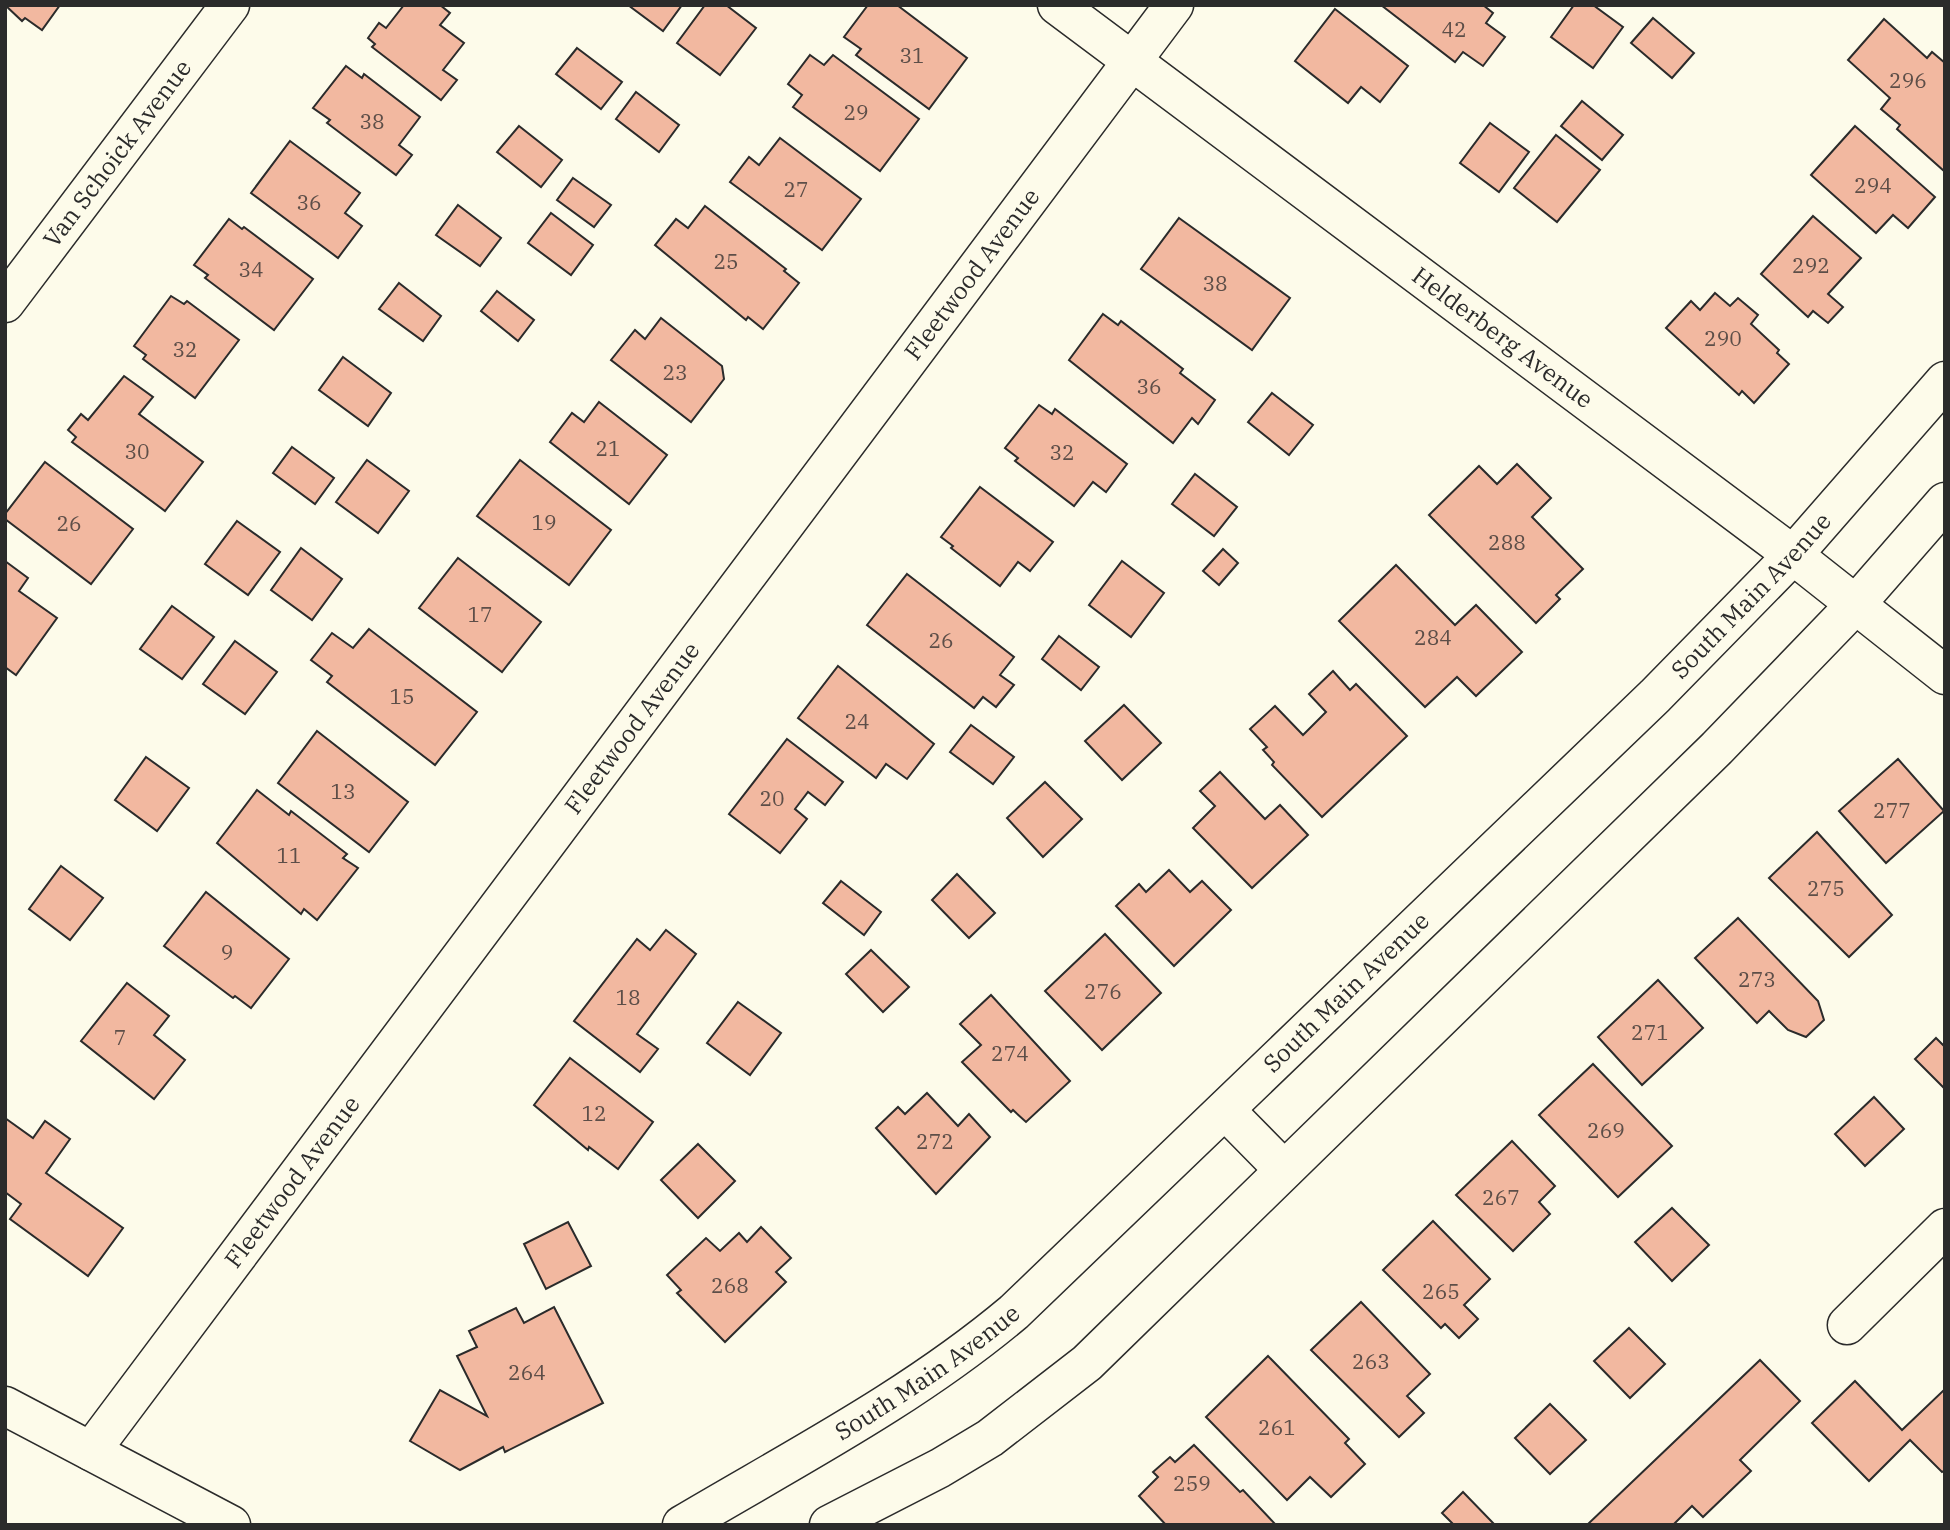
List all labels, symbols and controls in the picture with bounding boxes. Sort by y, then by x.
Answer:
house number: 42 [1441,15,1467,43]
house number: 31 [899,41,925,69]
street label: Van Schoick Avenue [36,53,198,254]
house number: 296 [1889,66,1927,94]
house number: 29 [843,98,869,126]
house number: 38 [359,107,385,135]
house number: 294 [1854,171,1892,199]
house number: 27 [783,175,809,203]
street label: Fleetwood Avenue [897,181,1046,366]
house number: 36 [296,188,322,216]
house number: 25 [713,247,739,275]
house number: 292 [1792,251,1830,279]
house number: 34 [238,255,264,283]
street label: Helderberg Avenue [1406,259,1600,415]
house number: 38 [1202,269,1228,297]
house number: 290 [1704,324,1742,352]
house number: 32 [172,335,198,363]
house number: 23 [662,358,688,386]
house number: 36 [1136,372,1162,400]
house number: 21 [595,434,621,462]
house number: 30 [124,437,150,465]
house number: 32 [1049,438,1075,466]
street label: South Main Avenue [1664,505,1838,685]
house number: 19 [531,508,557,536]
house number: 26 [56,509,82,537]
house number: 288 [1488,528,1526,556]
house number: 17 [467,600,493,628]
house number: 284 [1414,623,1452,651]
house number: 26 [928,626,954,654]
street label: Fleetwood Avenue [557,635,706,820]
house number: 15 [389,682,415,710]
house number: 24 [844,707,870,735]
house number: 13 [330,777,356,805]
house number: 20 [759,784,785,812]
house number: 277 [1873,796,1911,824]
house number: 11 [276,841,302,869]
house number: 275 [1807,874,1845,902]
street label: South Main Avenue [1256,905,1436,1079]
house number: 9 [221,938,233,966]
house number: 273 [1738,965,1776,993]
house number: 276 [1084,977,1122,1005]
house number: 18 [615,983,641,1011]
house number: 271 [1631,1018,1669,1046]
house number: 7 [114,1023,126,1051]
house number: 274 [991,1039,1029,1067]
street label: Fleetwood Avenue [217,1089,367,1274]
house number: 12 [581,1099,607,1127]
house number: 269 [1587,1116,1625,1144]
house number: 272 [916,1127,954,1155]
house number: 267 [1482,1183,1520,1211]
house number: 268 [711,1271,749,1299]
house number: 265 [1422,1277,1460,1305]
street label: South Main Avenue [828,1297,1026,1447]
house number: 263 [1352,1347,1390,1375]
house number: 264 [508,1358,546,1386]
house number: 261 [1258,1413,1296,1441]
house number: 259 [1173,1469,1211,1497]

